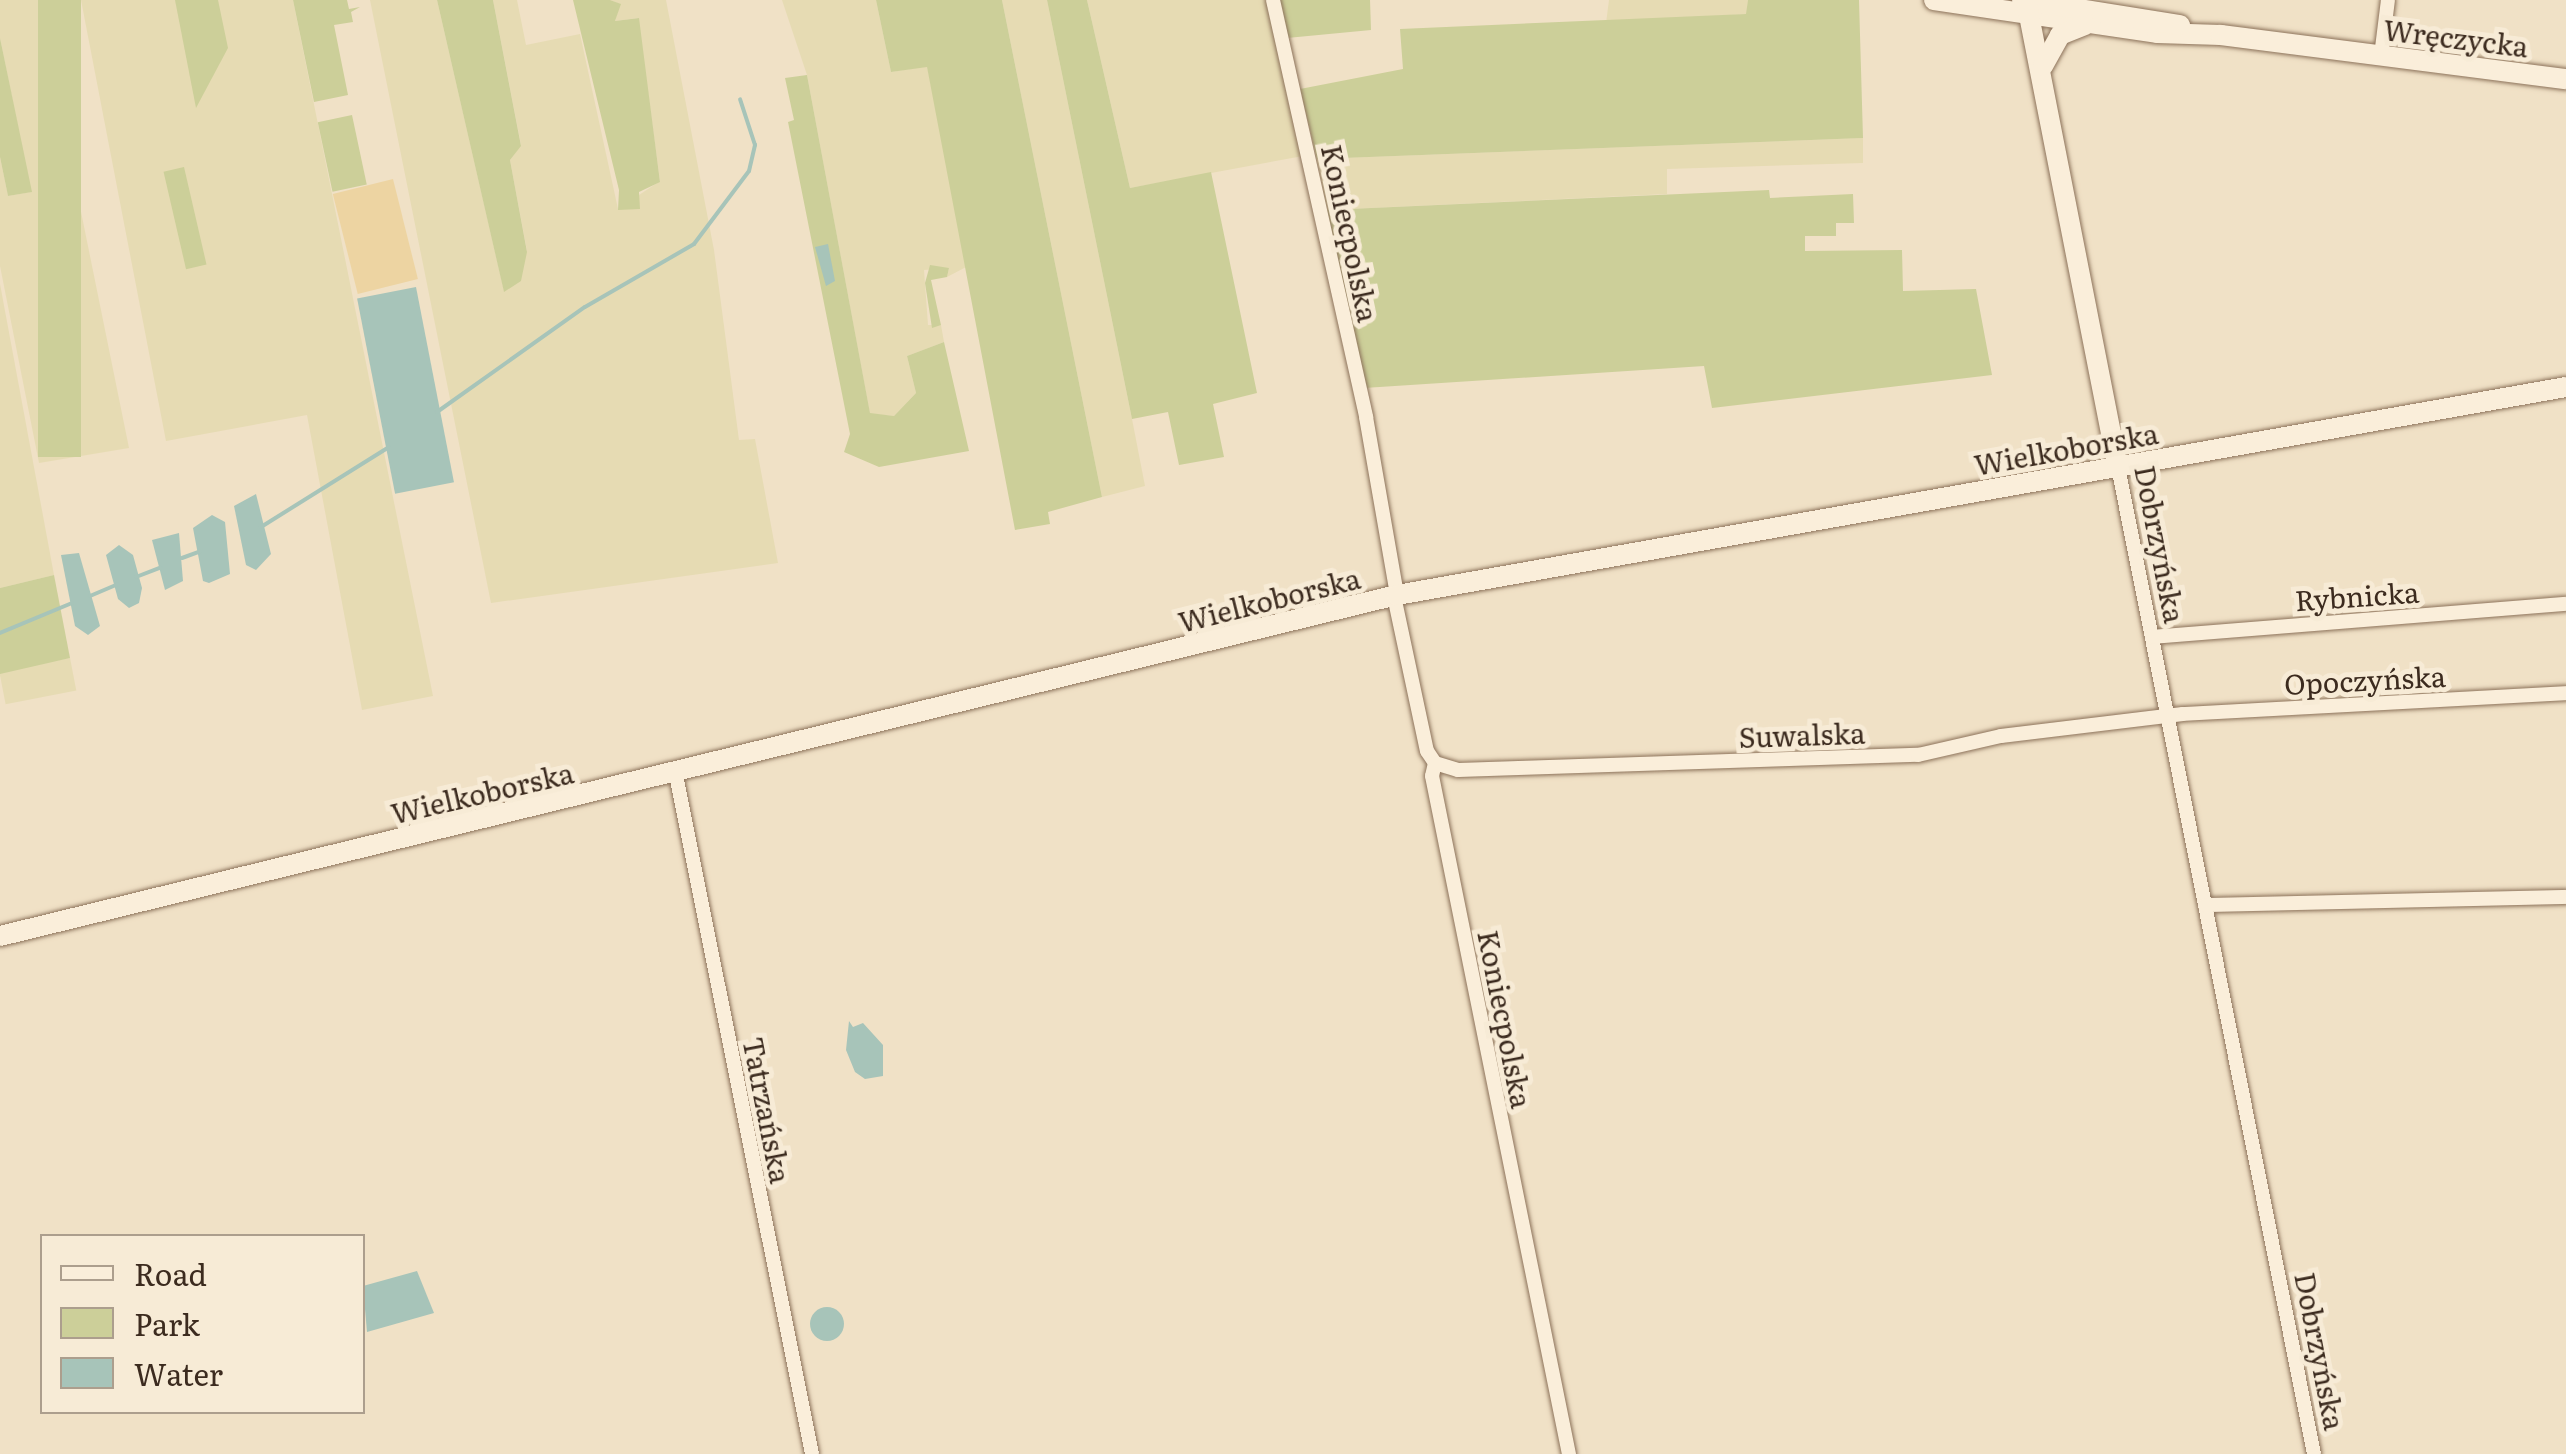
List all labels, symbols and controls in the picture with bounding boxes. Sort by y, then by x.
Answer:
street label: Wręczycka [2382,11,2530,63]
street label: Koniecpolska [1316,141,1386,325]
street label: Wielkoborska [1971,415,2161,481]
street label: Dobrzyńska [2129,462,2193,626]
street label: Wielkoborska [1175,560,1363,638]
street label: Rybnicka [2294,574,2420,616]
street label: Opoczyńska [2283,658,2447,700]
street label: Suwalska [1738,715,1866,753]
street label: Wielkoborska [387,755,577,829]
street label: Koniecpolska [1472,927,1540,1111]
street label: Tatrzańska [737,1034,799,1186]
legend [40,1234,365,1414]
text: Road [134,1251,207,1295]
street label: Dobrzyńska [2289,1269,2353,1433]
text: Park [134,1301,200,1345]
text: Water [134,1351,223,1395]

